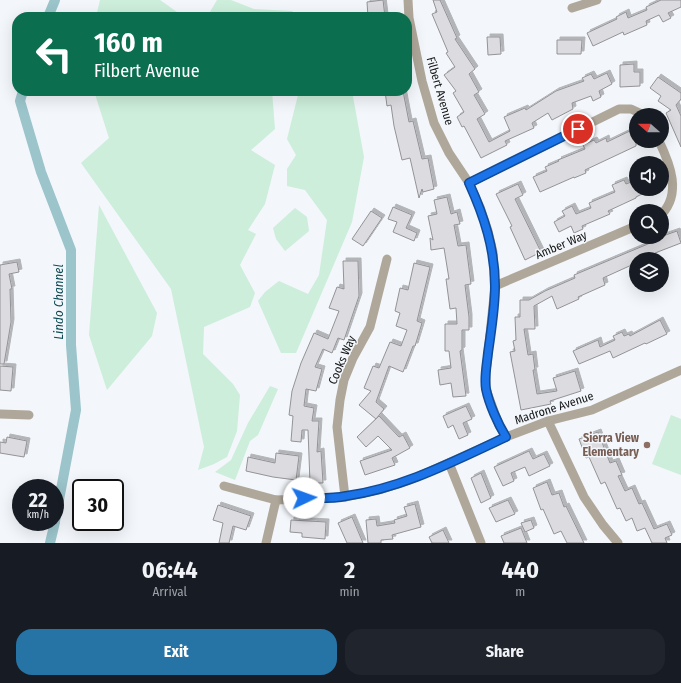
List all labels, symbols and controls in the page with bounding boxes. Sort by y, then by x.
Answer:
text: 160 m [94,26,163,59]
icon: left [28,28,80,80]
street label: Filbert Avenue [424,55,456,127]
text: Filbert Avenue [94,60,200,82]
north arrow [629,108,669,148]
map controls [629,108,669,292]
pin [561,112,595,146]
icon: arrive [567,118,589,140]
button: sound [629,156,669,196]
button: search [629,204,669,244]
street label: Amber Way [533,228,589,262]
button: layers [629,252,669,292]
water label: Lindo Channel [51,264,66,340]
street label: Cooks Way [325,333,359,387]
street label: Madrone Avenue [513,389,595,427]
place label: Sierra View Elementary [582,431,640,459]
marker: Sierra View Elementary [642,440,652,450]
position arrow [283,477,325,519]
speed limit sign: 30 [72,479,124,531]
text: 22 [29,488,47,512]
text: km/h [27,509,49,521]
text: 06:44 [142,556,198,584]
text: 2 [344,556,355,584]
text: 440 [501,556,539,584]
text: Arrival [152,584,187,599]
text: min [339,584,360,599]
text: m [515,584,525,599]
button: Exit [16,629,337,675]
button: Share [345,629,665,675]

